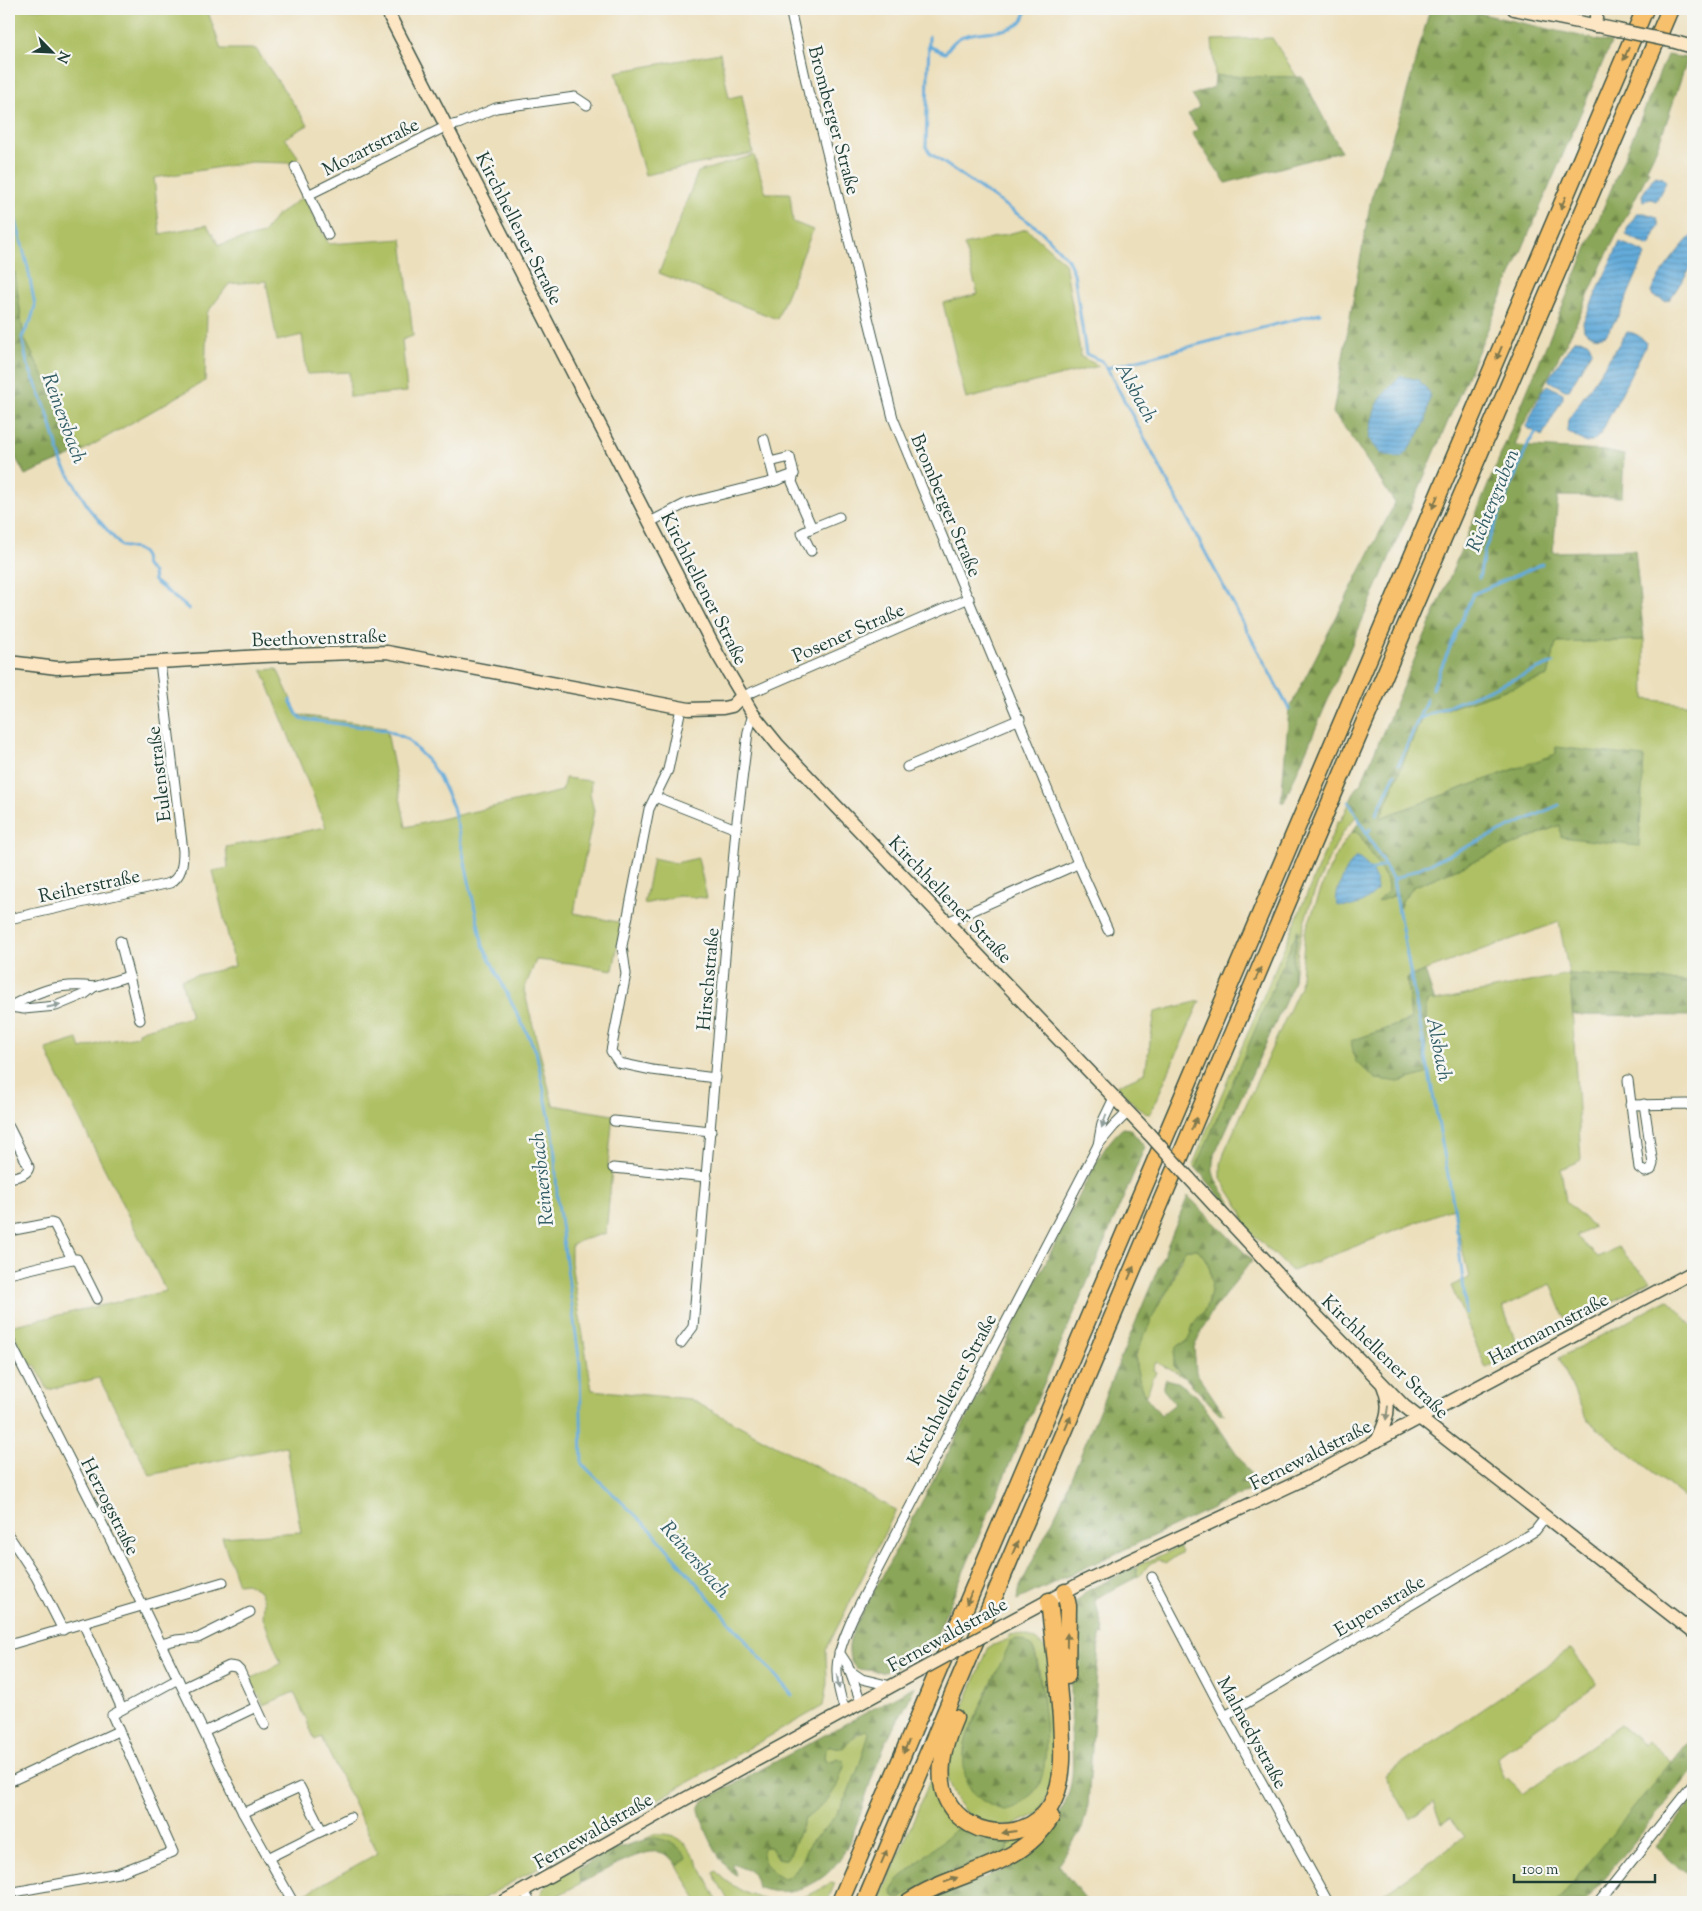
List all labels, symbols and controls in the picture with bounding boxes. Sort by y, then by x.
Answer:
north arrow [28,28,78,78]
street label: Bromberger Straße [800,43,865,198]
text: N [51,47,73,66]
one-way arrow [1622,47,1630,61]
street label: Mozartstraße [318,112,424,184]
street label: Kirchhellener Straße [468,148,568,310]
one-way arrow [1558,196,1566,210]
one-way arrow [1495,346,1503,361]
water label: Alsbach [1106,358,1163,429]
water label: Reinersbach [33,370,93,468]
street label: Bromberger Straße [902,430,987,582]
water label: Richtergraben [1461,445,1528,557]
one-way arrow [1431,495,1439,509]
street label: Kirchhellener Straße [653,508,753,670]
street label: Posener Straße [789,597,910,671]
street label: Beethovenstraße [251,624,387,655]
street label: Eulenstraße [141,724,180,823]
street label: Kirchhellener Straße [881,831,1018,971]
street label: Reiherstraße [36,864,143,911]
street label: Hirschstraße [692,926,727,1032]
one-way arrow [1254,967,1262,981]
one-way arrow [47,1002,62,1010]
water label: Alsbach [1417,1015,1458,1084]
one-way arrow [1099,1114,1107,1128]
one-way arrow [1191,1117,1199,1131]
water label: Reinersbach [524,1130,563,1227]
one-way arrow [1128,1266,1136,1280]
street label: Hartmannstraße [1484,1287,1614,1373]
street label: Kirchhellener Straße [1314,1290,1454,1426]
street label: Kirchhellener Straße [902,1309,1005,1471]
one-way arrow [1383,1405,1391,1421]
street label: Fernewaldstraße [1246,1414,1377,1499]
one-way arrow [1064,1416,1072,1430]
street label: Herzogstraße [73,1454,145,1561]
water label: Reinersbach [652,1516,736,1606]
one-way arrow [1011,1540,1019,1555]
street label: Eupenstraße [1330,1569,1431,1645]
one-way arrow [965,1591,973,1605]
street label: Fernewaldstraße [883,1592,1013,1680]
one-way arrow [1064,1632,1072,1648]
street label: Malmedystraße [1209,1672,1293,1794]
one-way arrow [834,1674,842,1690]
one-way arrow [902,1740,910,1755]
street label: Fernewaldstraße [530,1787,659,1877]
one-way arrow [1001,1828,1017,1836]
one-way arrow [880,1849,888,1864]
scale bar [1514,1851,1656,1883]
text: 100 m [1522,1860,1559,1881]
one-way arrow [944,1876,959,1884]

